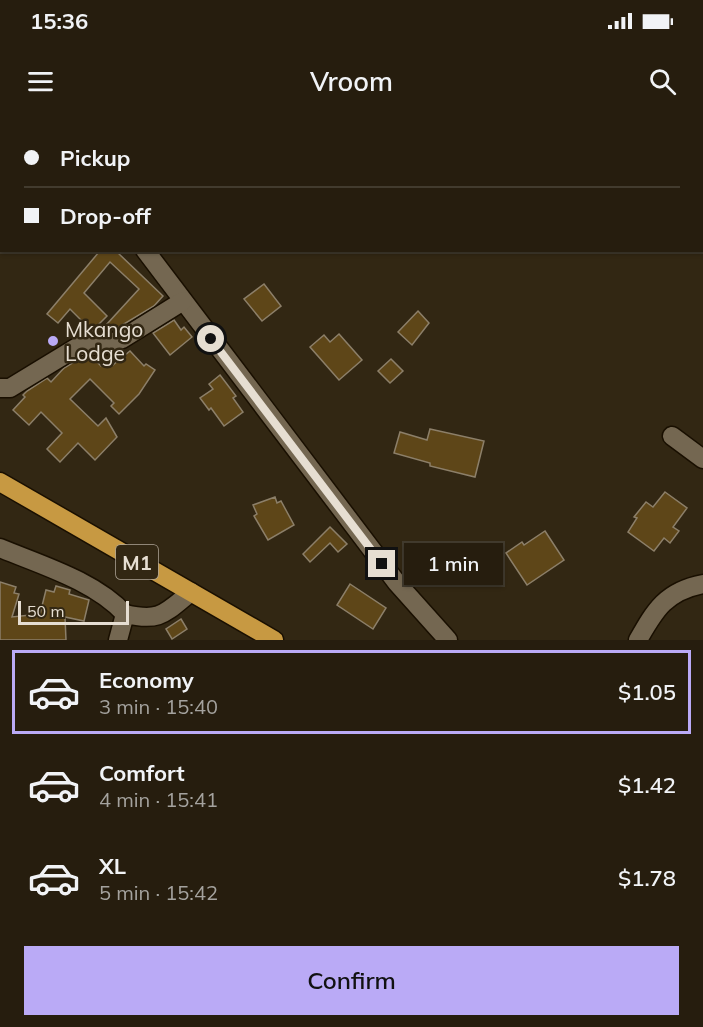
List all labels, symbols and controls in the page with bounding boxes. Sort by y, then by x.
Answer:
text: 15:36 [30,7,88,35]
text: Vroom [310,64,393,98]
icon: menu [24,65,57,98]
icon: search [646,65,679,98]
text: Pickup [60,144,130,172]
text: Drop-off [60,202,151,230]
place label: Mkango Lodge [65,316,143,366]
route start [197,325,224,352]
marker: Mkango Lodge [46,334,60,348]
callout: 1 min [403,543,502,585]
road number: M1 [116,545,158,579]
route end [368,550,395,577]
text: 1 min [428,551,479,576]
scale bar [18,598,129,625]
text: 50 m [27,601,64,621]
icon: car [27,665,81,719]
text: Economy [99,666,194,694]
text: $1.05 [618,678,676,706]
text: 3 min · 15:40 [99,694,218,719]
icon: car [27,758,81,812]
text: Comfort [99,759,185,787]
text: $1.42 [618,771,676,799]
text: 4 min · 15:41 [99,787,218,812]
icon: car [27,851,81,905]
text: XL [99,852,126,880]
text: $1.78 [618,864,676,892]
text: 5 min · 15:42 [99,880,218,905]
button: Confirm [24,946,679,1015]

